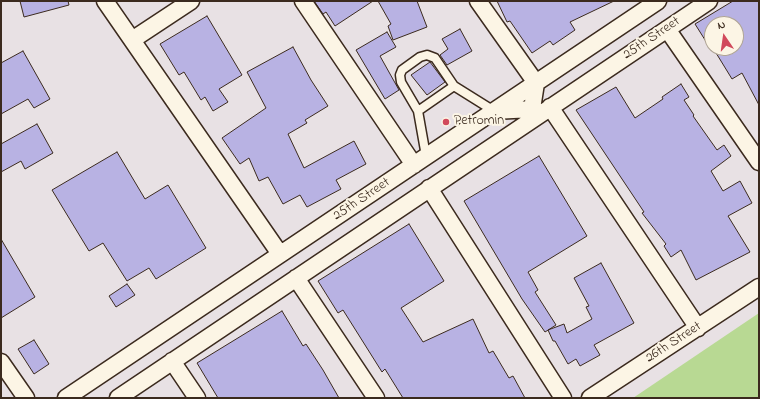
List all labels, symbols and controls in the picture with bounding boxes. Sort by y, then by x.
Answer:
street label: 25th Street [620,14,684,64]
north arrow [704,16,744,56]
text: N [716,17,727,34]
place label: Petromin [454,114,504,130]
marker: Petromin [441,117,451,127]
street label: 25th Street [330,175,394,225]
street label: 26th Street [643,319,705,367]

